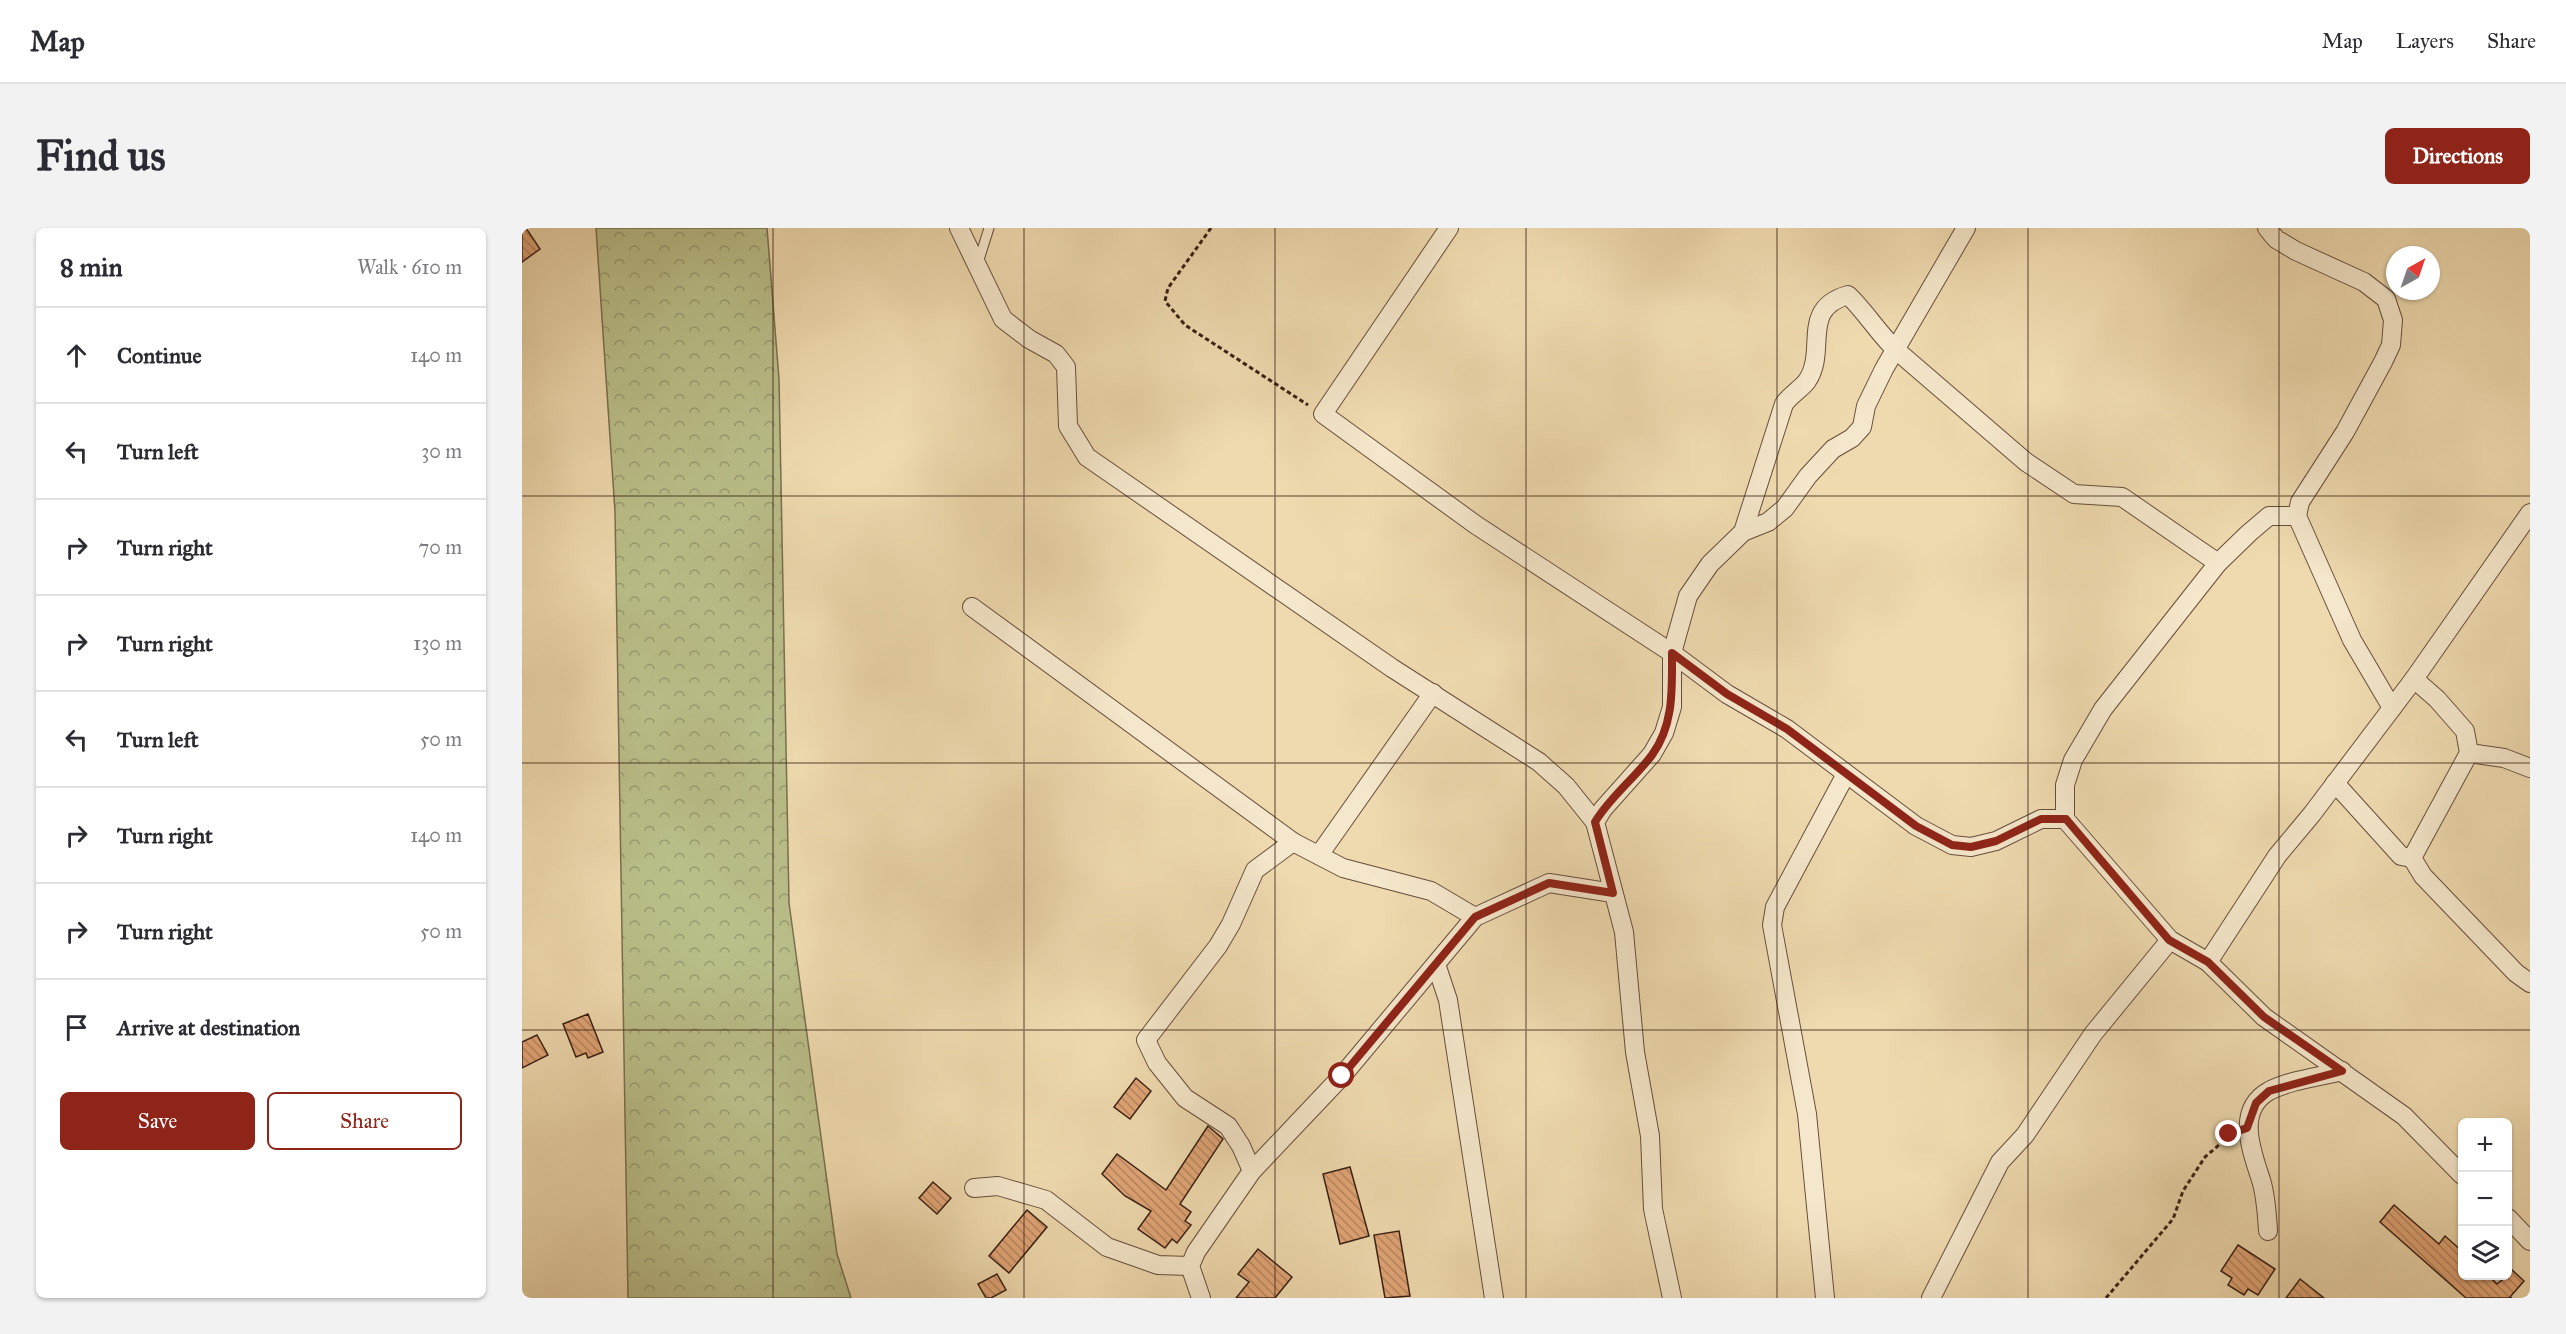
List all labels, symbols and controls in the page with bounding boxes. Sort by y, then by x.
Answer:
text: Map [30,24,85,59]
text: Map [2322,28,2363,54]
text: Layers [2396,28,2454,54]
text: Share [2487,28,2536,54]
button: Directions [2385,128,2530,184]
text: Find us [36,130,166,182]
north arrow [2386,246,2440,300]
text: 8 min [60,251,123,283]
text: Walk · 610 m [357,255,462,279]
icon: ahead [60,339,93,372]
text: Continue [117,342,202,369]
text: 140 m [410,343,462,367]
icon: left [60,435,93,468]
text: Turn left [117,438,199,465]
text: 30 m [421,439,462,463]
icon: right [60,531,93,564]
text: Turn right [117,534,213,561]
text: 70 m [419,535,462,559]
icon: right [60,627,93,660]
text: Turn right [117,630,213,657]
text: 130 m [413,631,462,655]
icon: left [60,723,93,756]
text: Turn left [117,726,199,753]
text: 50 m [420,727,462,751]
icon: right [60,819,93,852]
text: Turn right [117,822,213,849]
text: 140 m [410,823,462,847]
icon: right [60,915,93,948]
text: Turn right [117,918,213,945]
text: 50 m [420,919,462,943]
icon: arrive [60,1011,93,1044]
text: Arrive at destination [117,1014,300,1041]
route start [1328,1062,1354,1088]
button: Save [60,1092,255,1150]
button: Share [267,1092,462,1150]
map controls [2458,1118,2512,1280]
button: + [2458,1118,2512,1172]
route end [2215,1120,2241,1146]
button: − [2458,1172,2512,1226]
button: layers [2458,1226,2512,1280]

